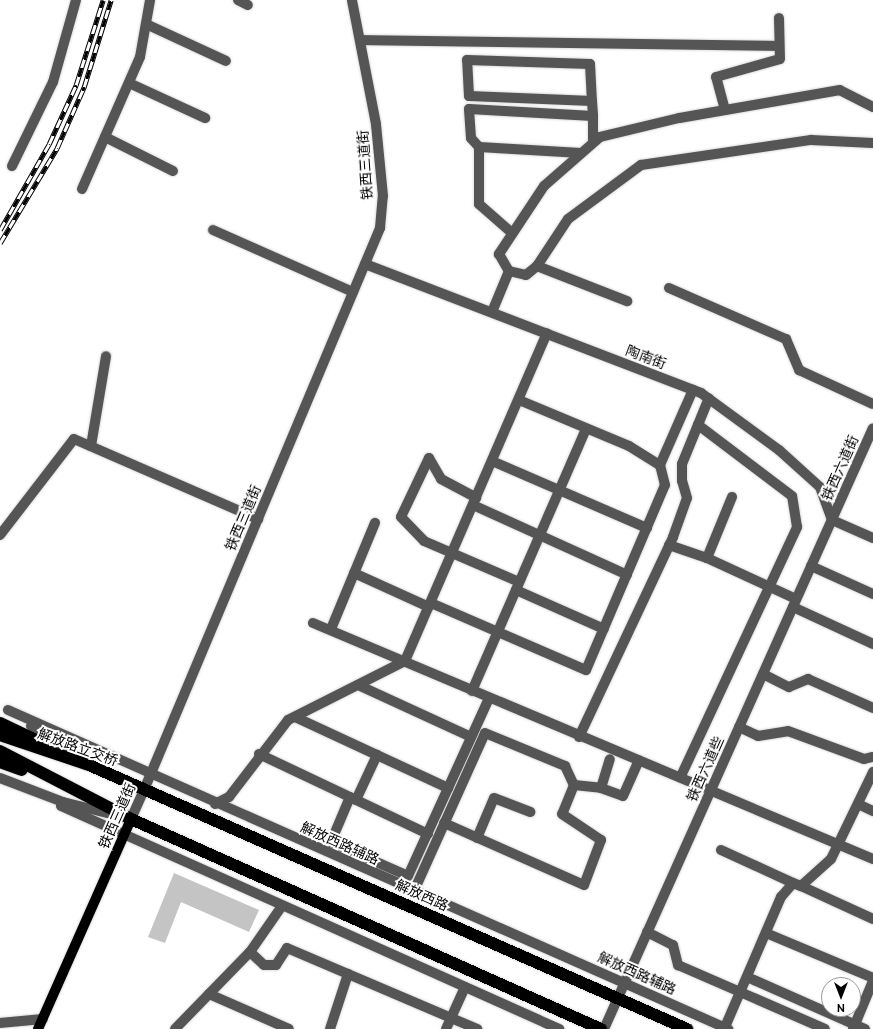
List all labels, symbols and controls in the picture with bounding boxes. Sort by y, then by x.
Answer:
street label: 铁西三道街 [354,129,376,201]
street label: 陶南街 [623,342,669,372]
street label: 铁西六道街 [818,433,862,503]
street label: 铁西三道街 [222,483,264,553]
street label: 解放路立交桥 [36,725,120,769]
street label: 铁西六道些 [683,734,727,804]
street label: 铁西三道街 [95,781,139,851]
street label: 解放西路辅路 [298,818,382,868]
street label: 解放西路 [393,876,451,914]
street label: 解放西路辅路 [595,948,679,998]
north arrow [821,977,861,1017]
text: N [837,1002,845,1014]

